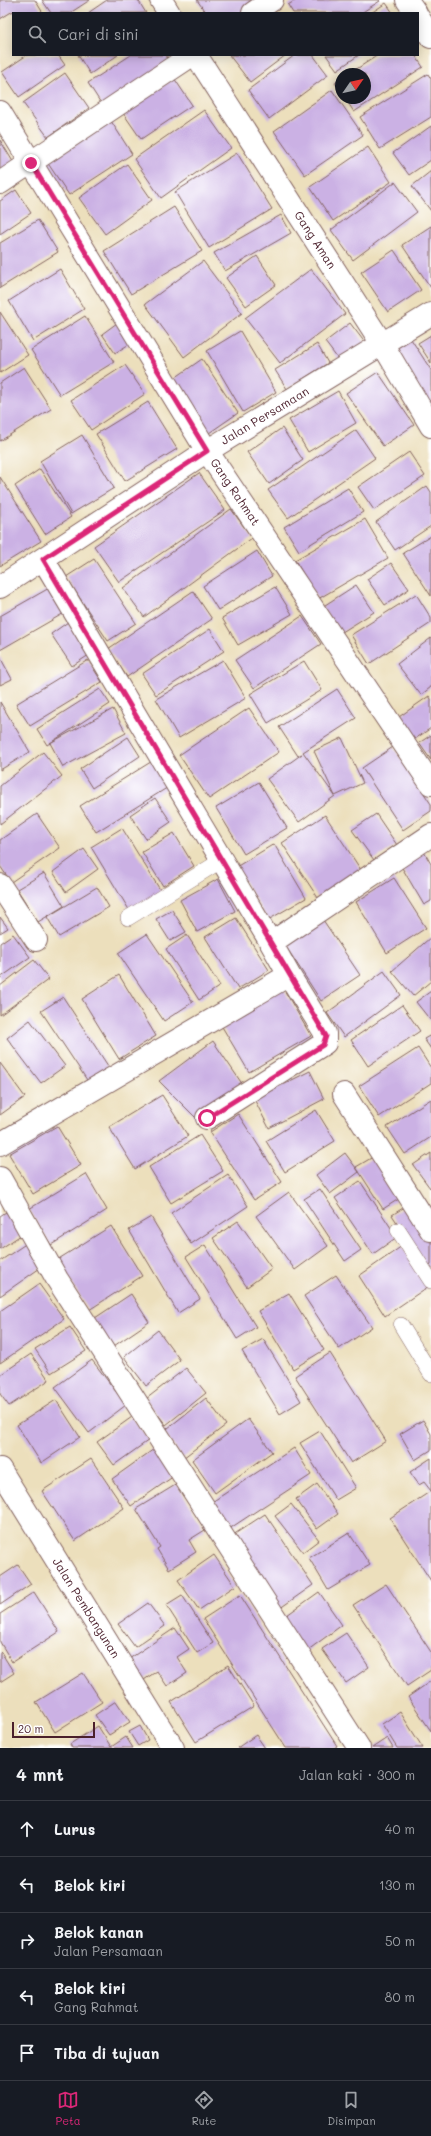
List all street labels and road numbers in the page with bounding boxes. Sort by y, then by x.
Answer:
street label: Gang Aman [291,208,340,271]
street label: Jalan Persamaan [217,382,312,448]
street label: Gang Rahmat [207,455,264,528]
street label: Jalan Pembangunan [49,1554,124,1661]

